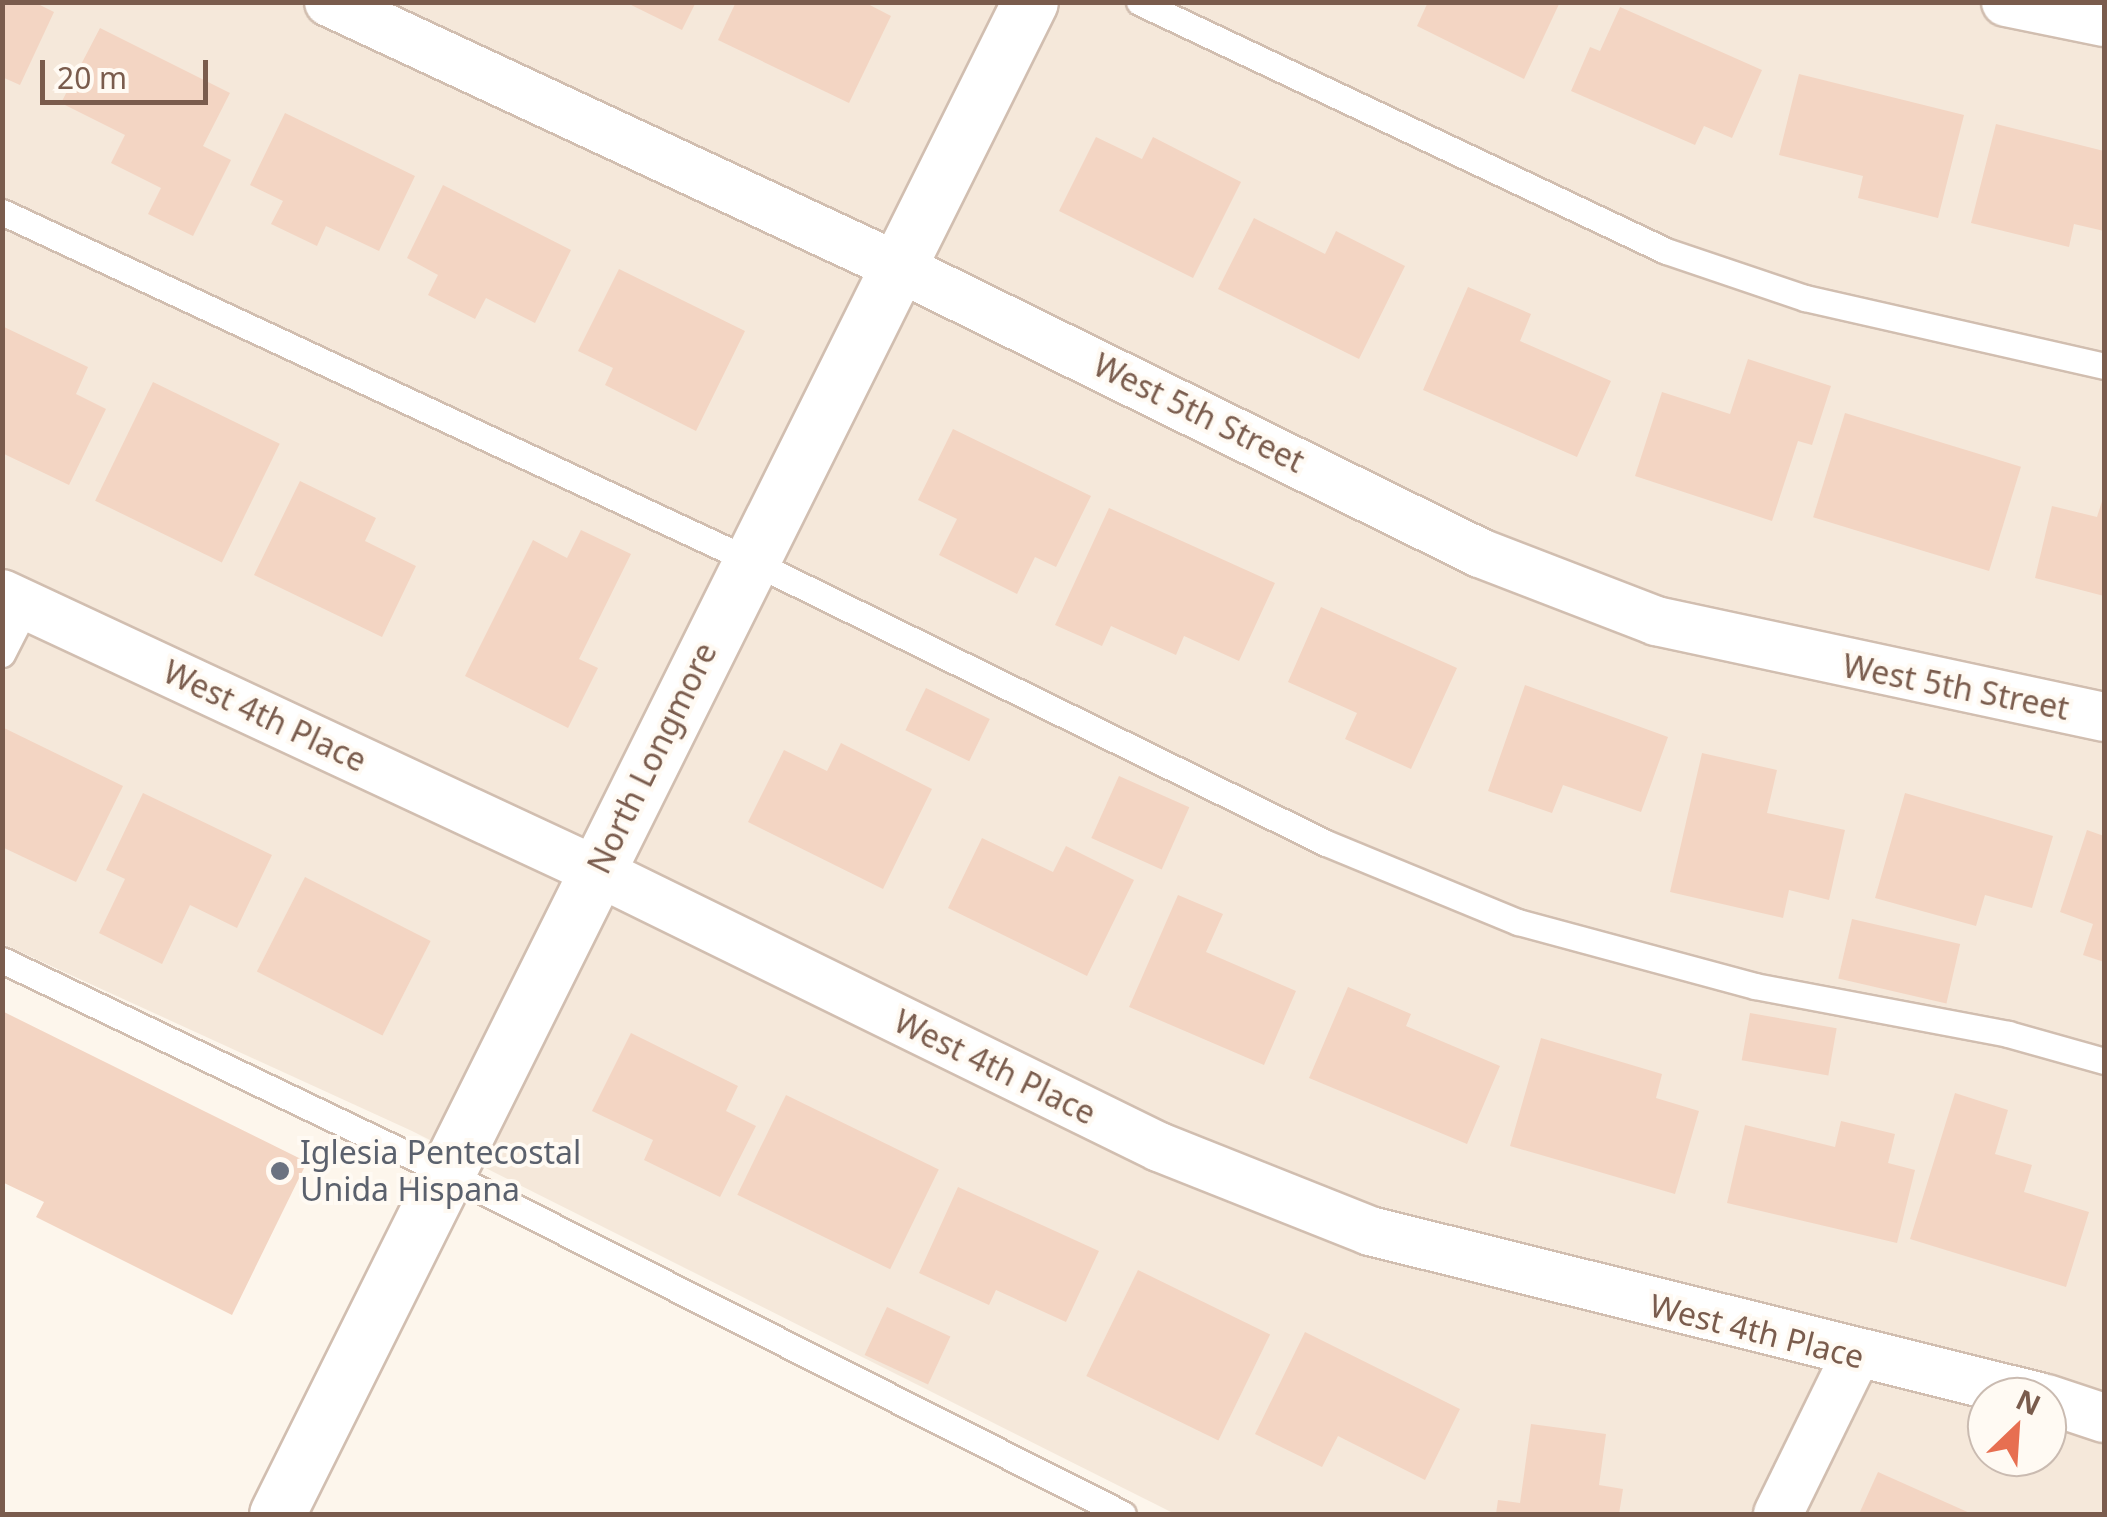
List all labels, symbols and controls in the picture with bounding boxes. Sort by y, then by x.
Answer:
scale bar [45,40,212,102]
text: 20 m [57,57,127,98]
street label: West 5th Street [1087,345,1311,481]
street label: North Longmore [580,636,724,880]
street label: West 5th Street [1840,646,2072,728]
street label: West 4th Place [158,652,372,780]
street label: West 4th Place [888,1002,1102,1132]
place label: Iglesia Pentecostal Unida Hispana [300,1134,581,1209]
marker: Iglesia Pentecostal Unida Hispana [269,1160,291,1182]
street label: West 4th Place [1646,1286,1868,1376]
north arrow [1967,1377,2067,1477]
text: N [2010,1380,2047,1424]

